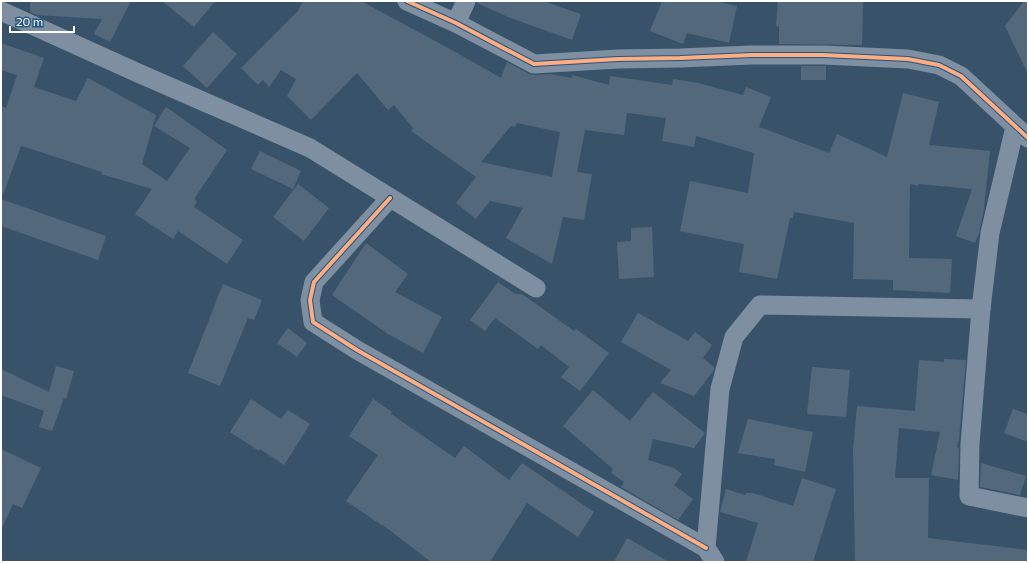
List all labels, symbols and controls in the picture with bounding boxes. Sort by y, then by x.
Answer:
scale bar [10,8,74,34]
text: 20 m [16,14,43,28]

